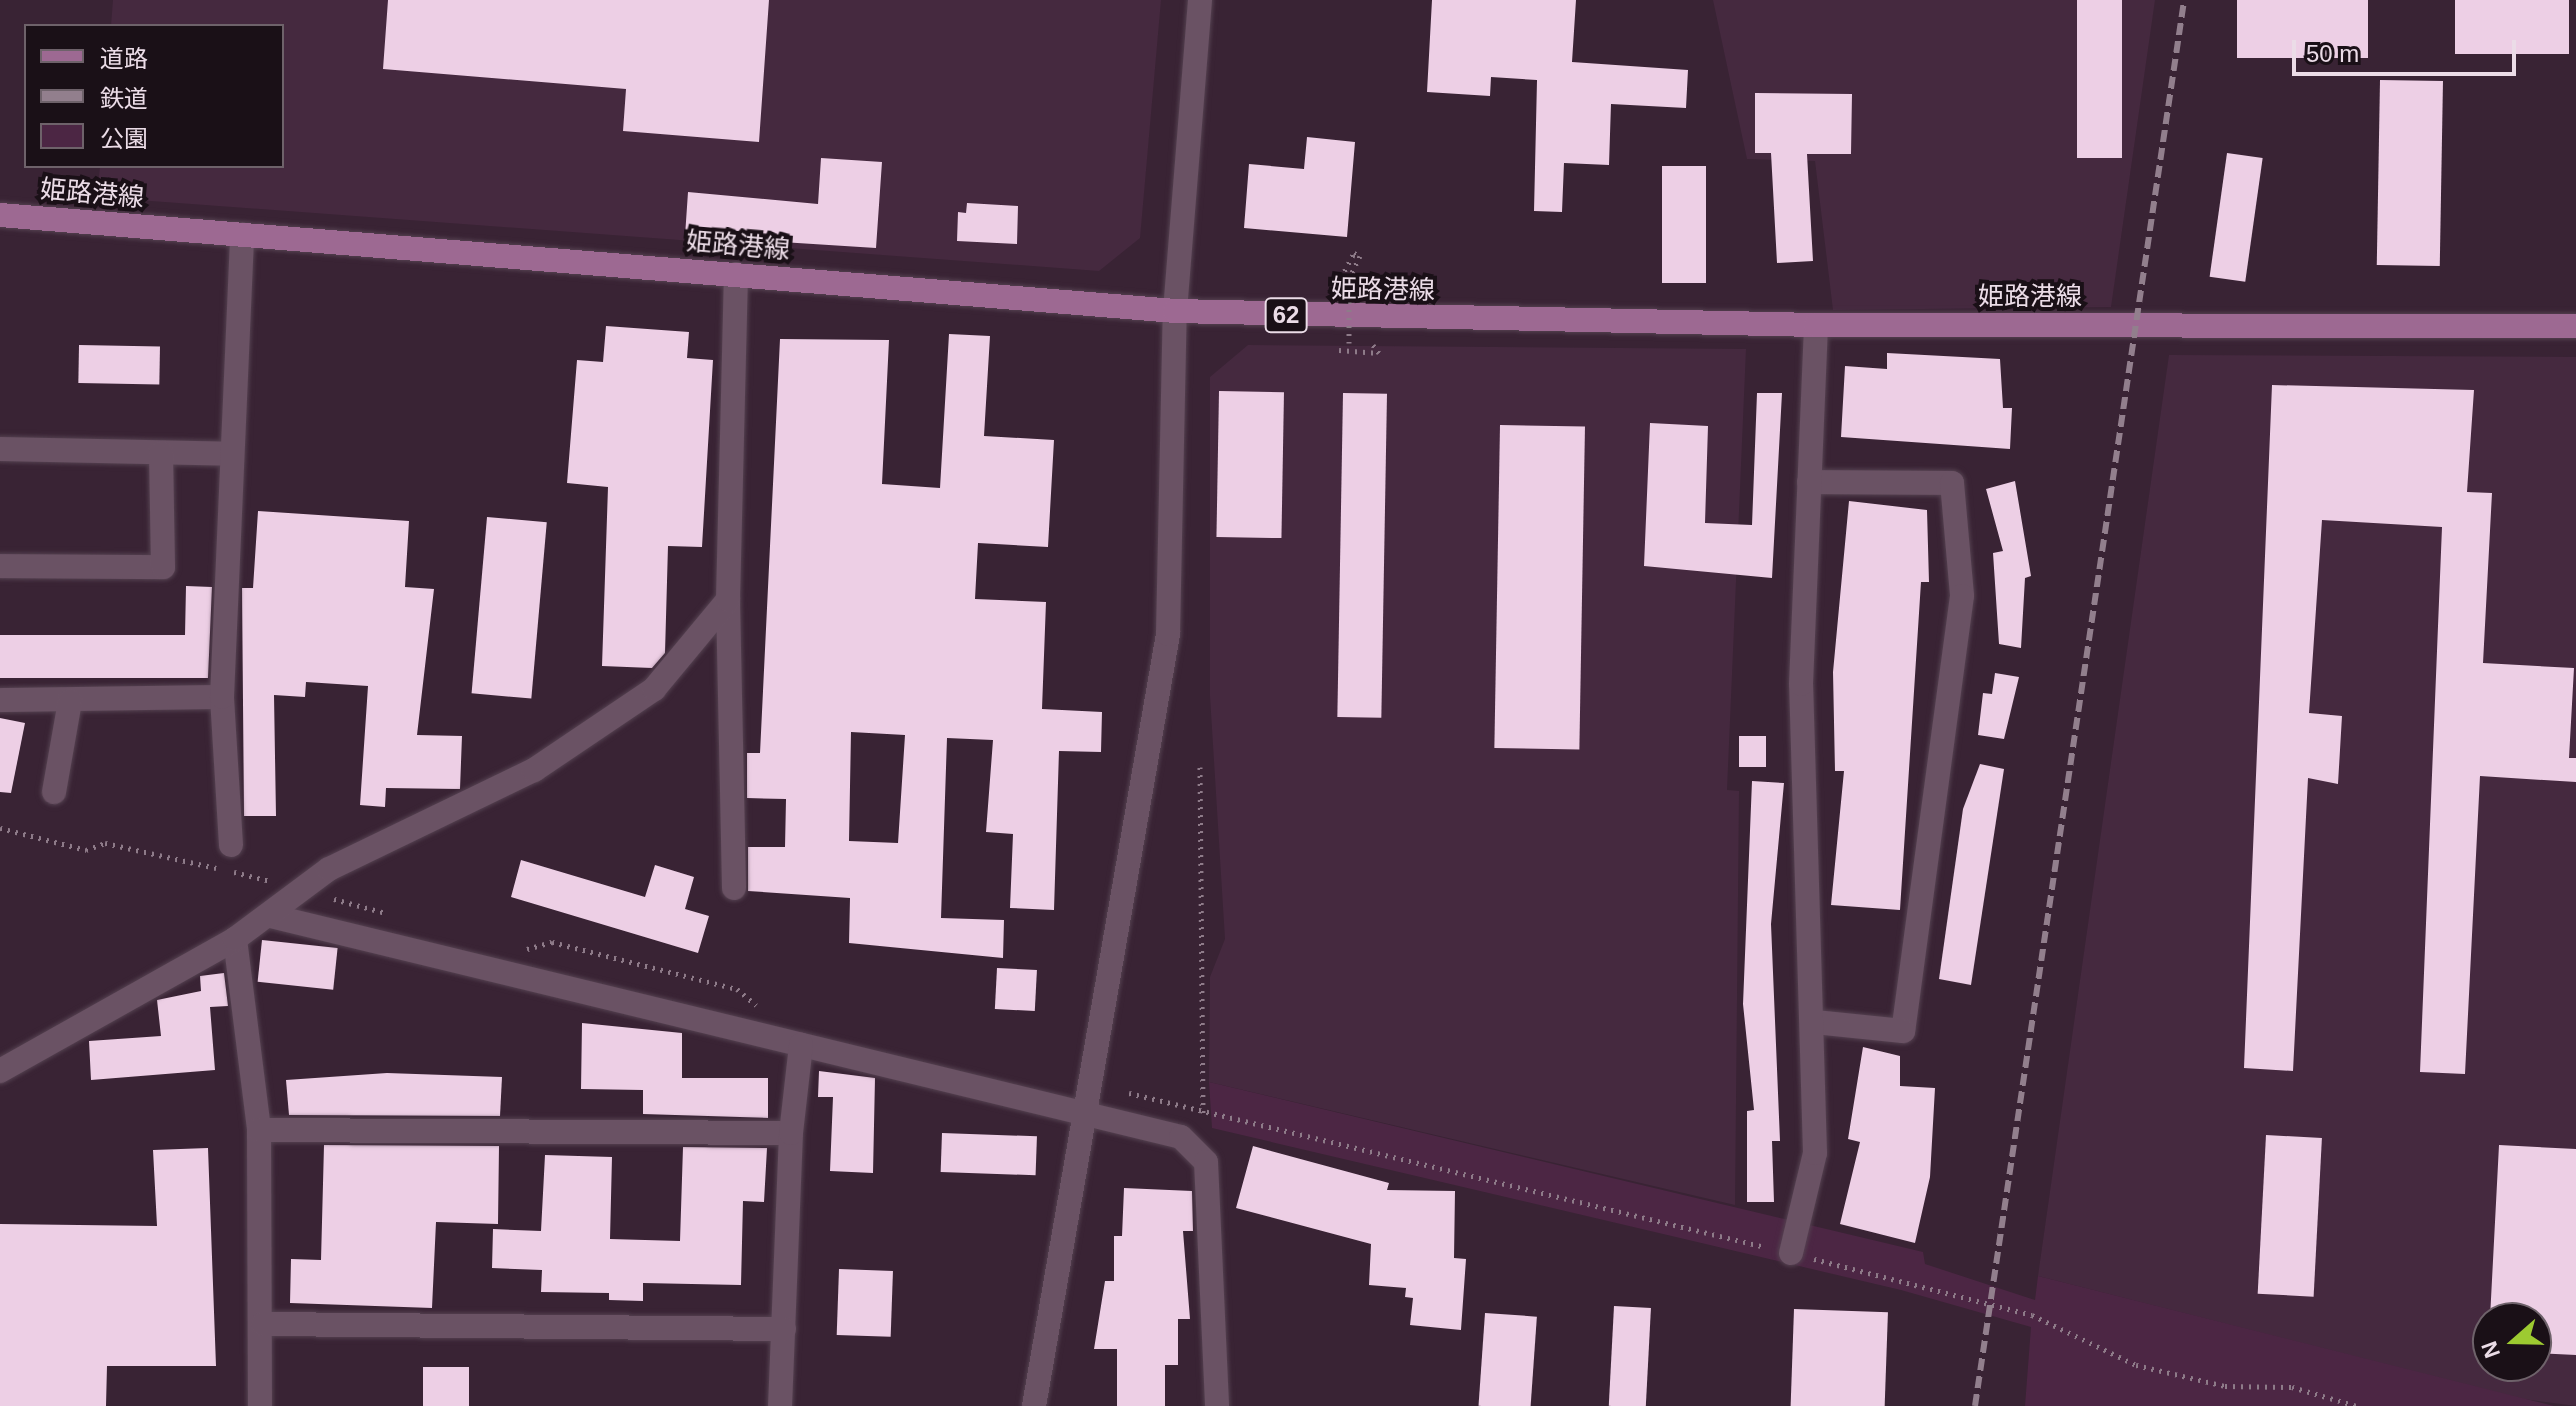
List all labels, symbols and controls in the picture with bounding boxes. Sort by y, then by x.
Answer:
legend [24,24,284,168]
scale bar [2296,24,2520,74]
text: 50 m [2306,40,2359,67]
text: 道路 [100,45,148,72]
text: 鉄道 [100,85,148,112]
text: 公園 [100,125,148,152]
street label: 姫路港線 [39,174,145,214]
street label: 姫路港線 [685,226,791,266]
street label: 姫路港線 [1331,273,1435,307]
street label: 姫路港線 [1978,281,2082,313]
road number: 62 [1264,295,1308,335]
north arrow [2472,1302,2552,1382]
text: N [2476,1338,2505,1361]

